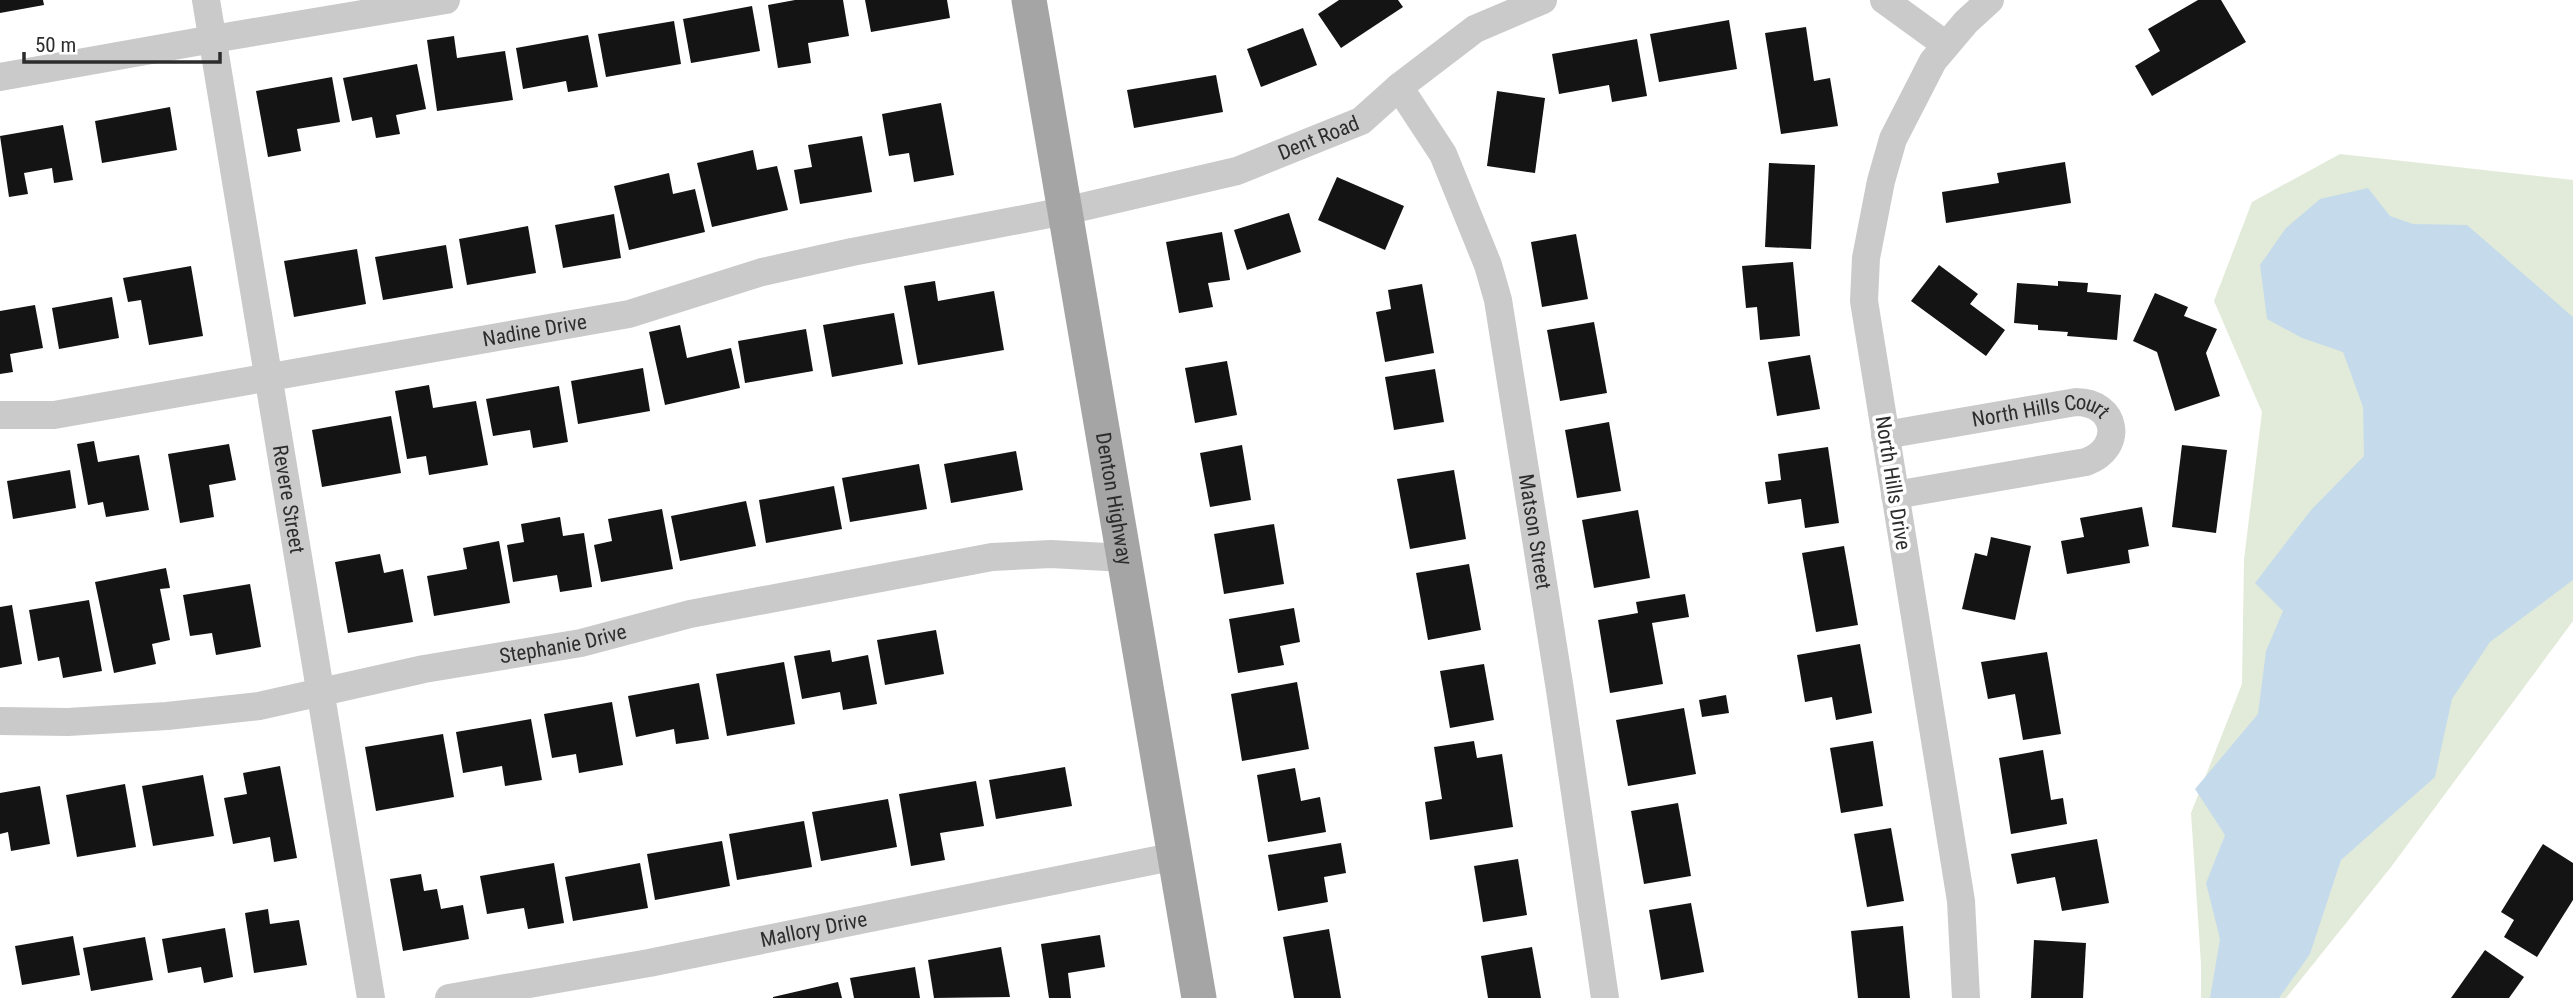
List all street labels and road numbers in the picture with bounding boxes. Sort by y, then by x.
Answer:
street label: Dent Road [1275,111,1363,165]
street label: Nadine Drive [481,310,589,351]
street label: North Hills Court [1970,390,2115,432]
street label: North Hills Drive [1871,414,1915,552]
street label: Denton Highway [1091,431,1137,567]
street label: Revere Street [268,443,309,555]
street label: Matson Street [1514,472,1556,591]
street label: Stephanie Drive [498,619,629,668]
street label: Mallory Drive [758,907,869,952]

